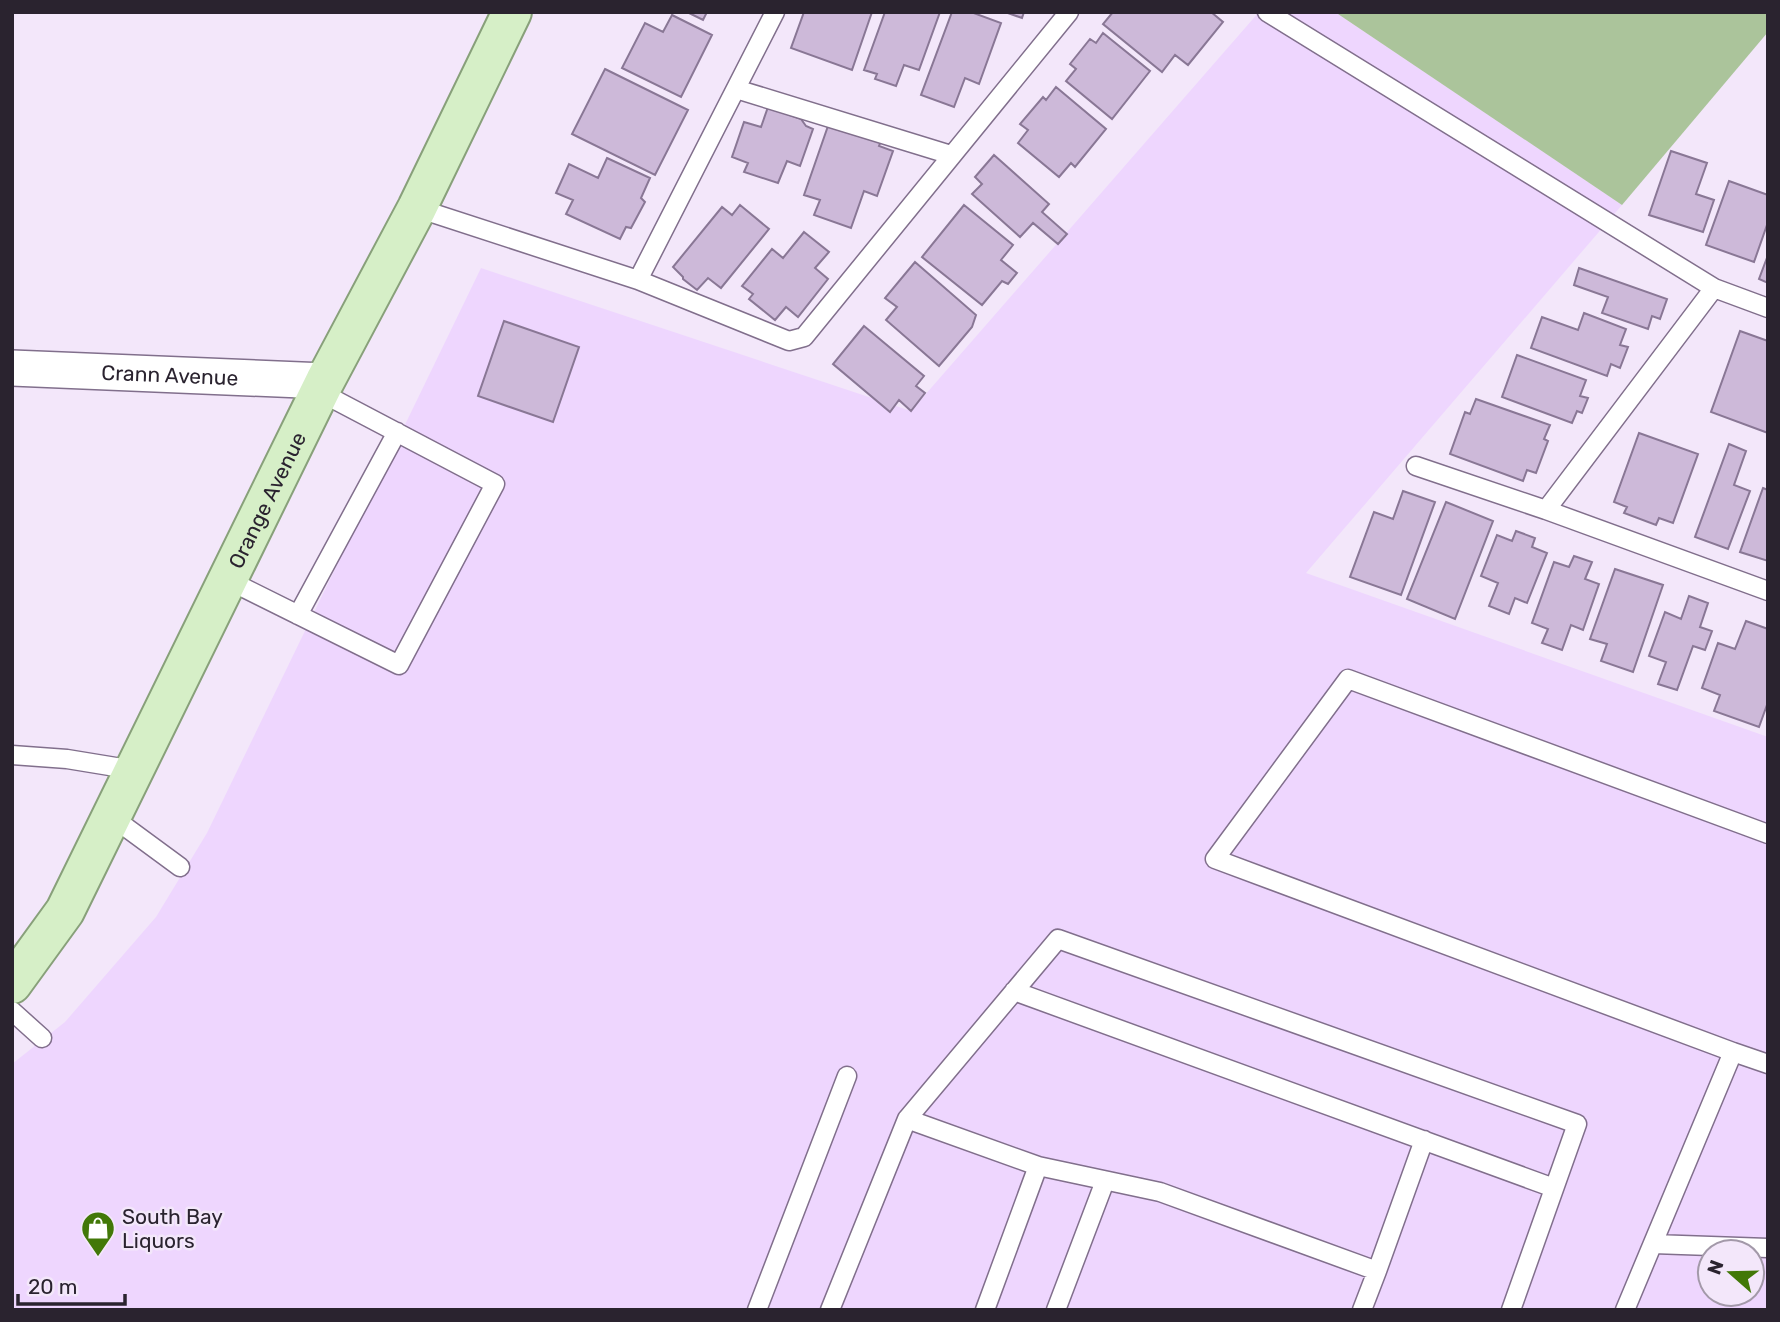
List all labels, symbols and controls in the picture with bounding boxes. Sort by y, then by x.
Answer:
street label: Crann Avenue [101,359,239,390]
street label: Orange Avenue [223,428,311,572]
place label: South Bay Liquors [122,1204,223,1253]
shop icon: South Bay Liquors [79,1209,117,1258]
north arrow [1696,1238,1766,1308]
text: N [1702,1257,1729,1278]
scale bar [18,1262,124,1306]
text: 20 m [28,1274,77,1299]

